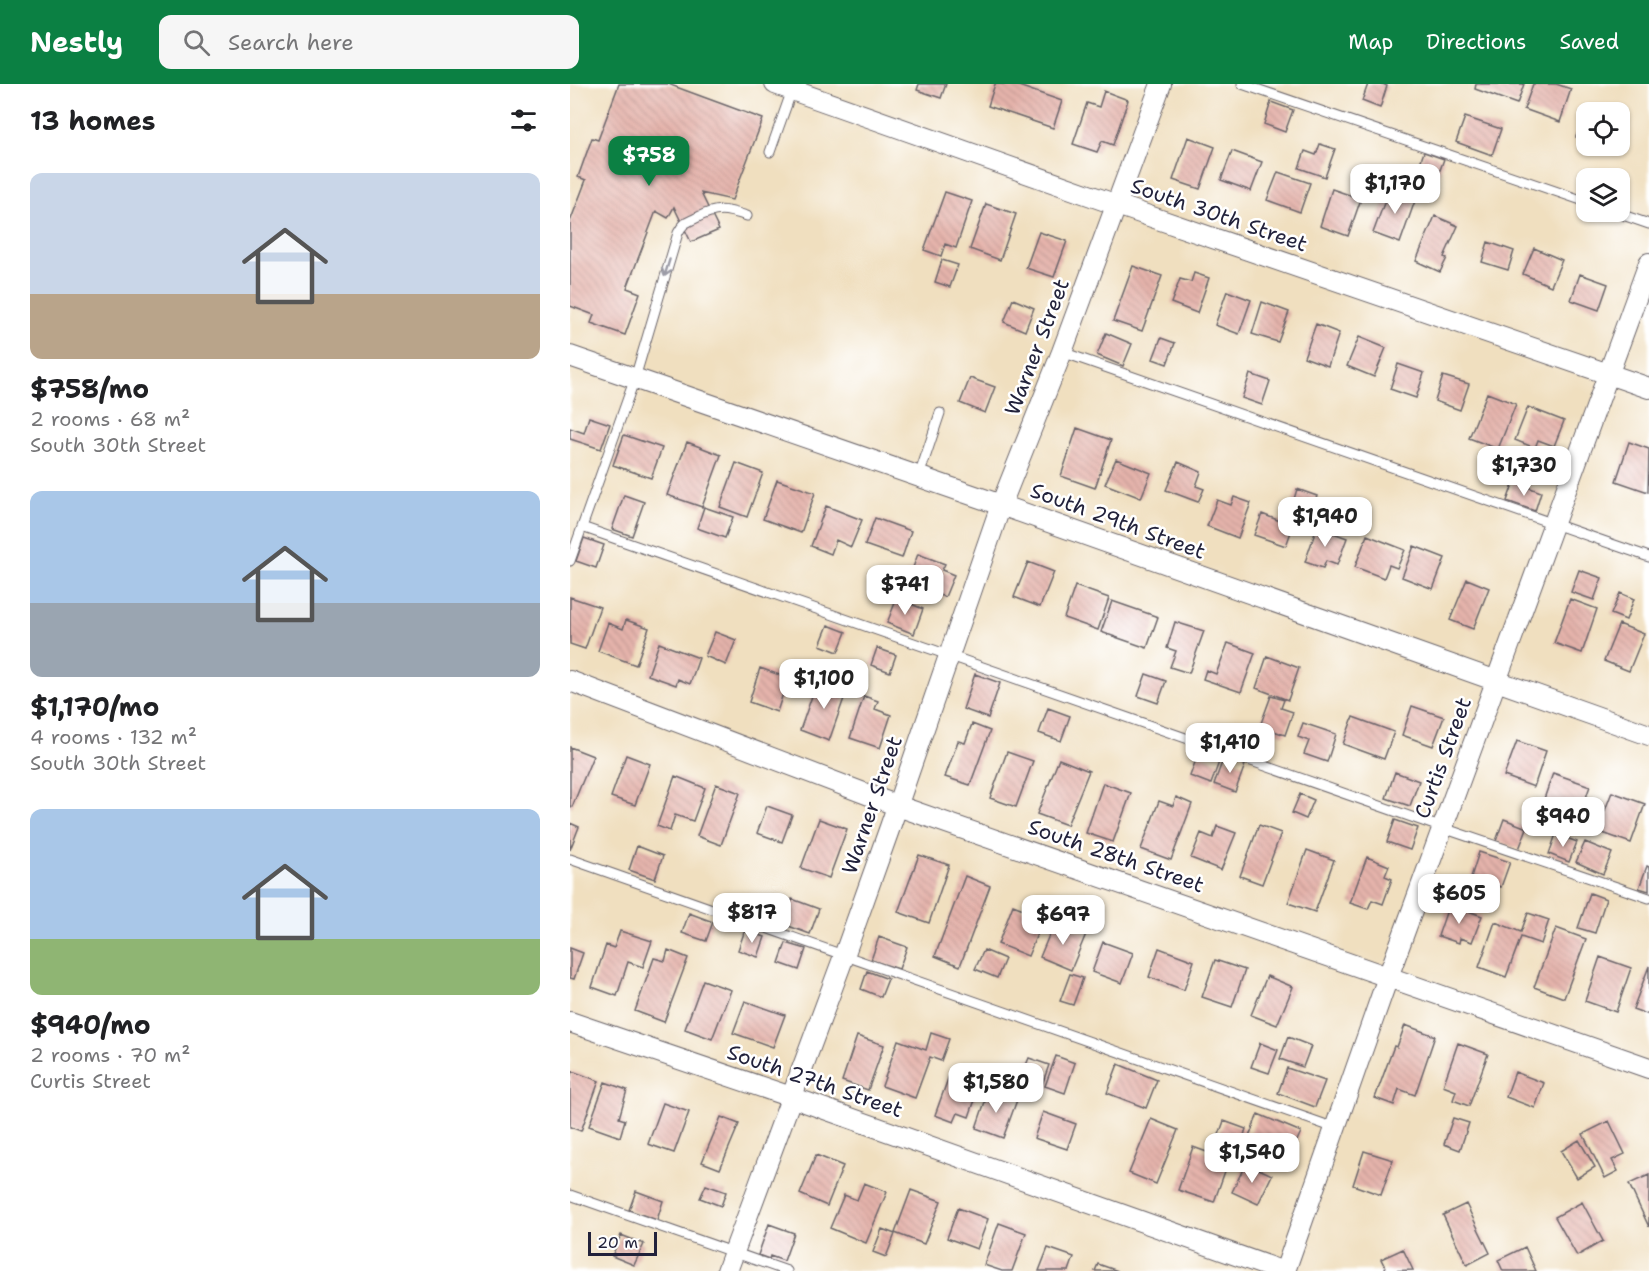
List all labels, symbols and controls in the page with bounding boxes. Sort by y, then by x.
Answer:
search box [159,15,579,69]
text: Nestly [30,23,123,61]
icon: search [180,26,213,59]
text: Search here [228,28,354,57]
text: Map [1348,28,1393,56]
text: Directions [1426,28,1526,56]
text: Saved [1559,28,1619,56]
map controls [1576,102,1630,222]
button: locate [1576,102,1630,156]
text: 13 homes [30,103,156,138]
icon: filters [507,104,540,137]
pin: $758 [613,136,685,187]
text: $758 [622,142,676,168]
pin: $1,170 [1346,164,1444,215]
button: layers [1576,168,1630,222]
text: $1,170 [1364,170,1426,196]
street label: South 30th Street [1127,172,1311,258]
icon: home [231,212,339,320]
one-way arrow [661,258,672,277]
street label: Warner Street [998,275,1076,419]
text: $758/mo [30,371,149,406]
text: 2 rooms · 68 m² [30,406,190,432]
text: South 30th Street [30,432,206,458]
pin: $1,730 [1475,446,1573,497]
text: $1,730 [1491,452,1557,478]
street label: South 29th Street [1027,476,1209,566]
pin: $1,940 [1276,497,1374,548]
text: $1,940 [1292,503,1358,529]
icon: home [231,530,339,638]
pin: $741 [869,565,941,616]
text: $741 [881,571,930,597]
pin: $1,100 [775,659,873,710]
text: $1,100 [793,665,855,691]
text: $1,170/mo [30,689,159,724]
street label: Curtis Street [1408,693,1478,823]
pin: $1,410 [1181,723,1279,774]
text: 4 rooms · 132 m² [30,724,197,750]
text: $1,410 [1200,729,1260,755]
street label: Warner Street [835,732,909,878]
text: South 30th Street [30,750,206,776]
pin: $940 [1527,797,1599,848]
text: $940 [1536,803,1590,829]
street label: South 28th Street [1024,813,1208,899]
icon: home [231,848,339,956]
pin: $605 [1423,874,1495,925]
text: $605 [1432,880,1486,906]
pin: $817 [716,893,788,944]
pin: $697 [1027,895,1099,946]
text: $817 [727,899,777,925]
text: $697 [1036,901,1090,927]
text: $940/mo [30,1007,151,1042]
street label: South 27th Street [724,1038,906,1124]
text: 2 rooms · 70 m² [30,1042,191,1068]
pin: $1,580 [947,1063,1045,1114]
text: Curtis Street [30,1068,151,1094]
text: $1,580 [962,1069,1030,1095]
pin: $1,540 [1203,1133,1301,1184]
text: $1,540 [1218,1139,1286,1165]
scale bar [588,1229,657,1256]
text: 20 m [597,1232,638,1253]

